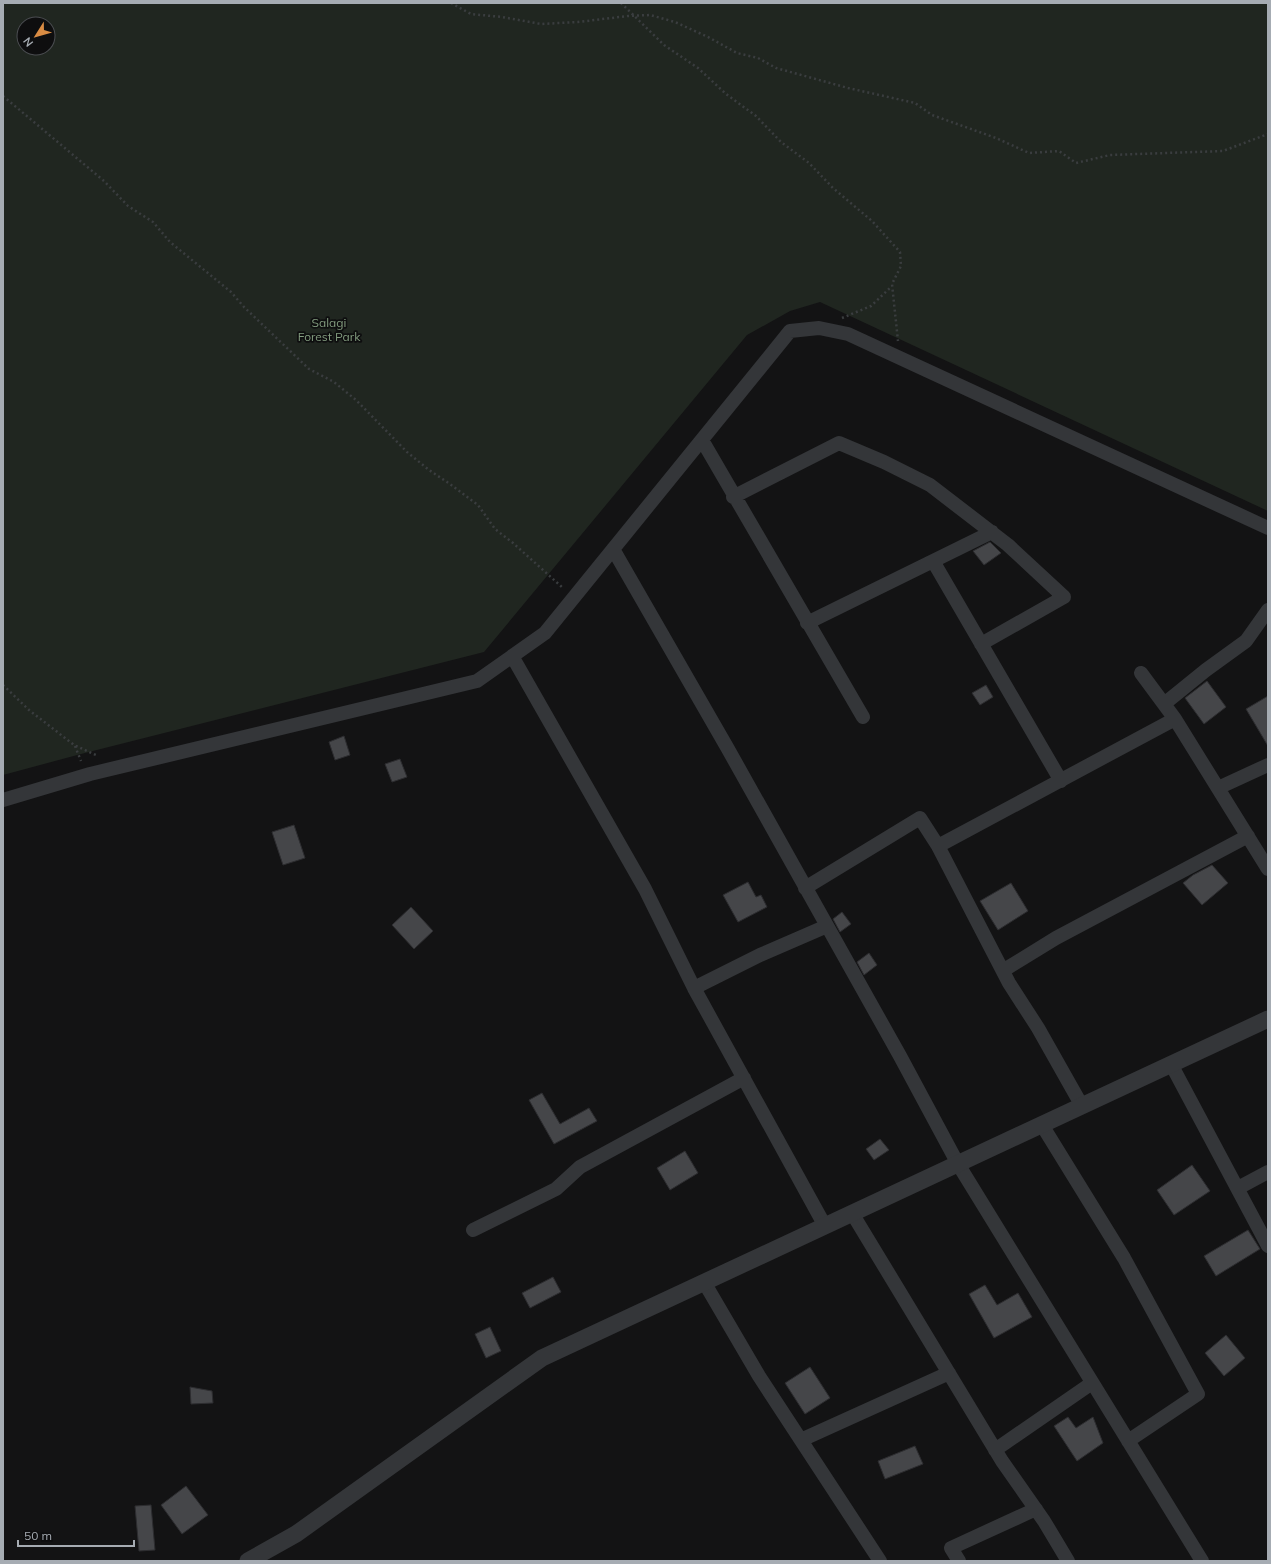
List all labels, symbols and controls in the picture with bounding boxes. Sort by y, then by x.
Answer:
north arrow [16,16,56,56]
text: N [20,34,36,50]
park label: Salagi Forest Park [298,315,361,344]
scale bar [18,1522,134,1548]
text: 50 m [24,1528,52,1543]

